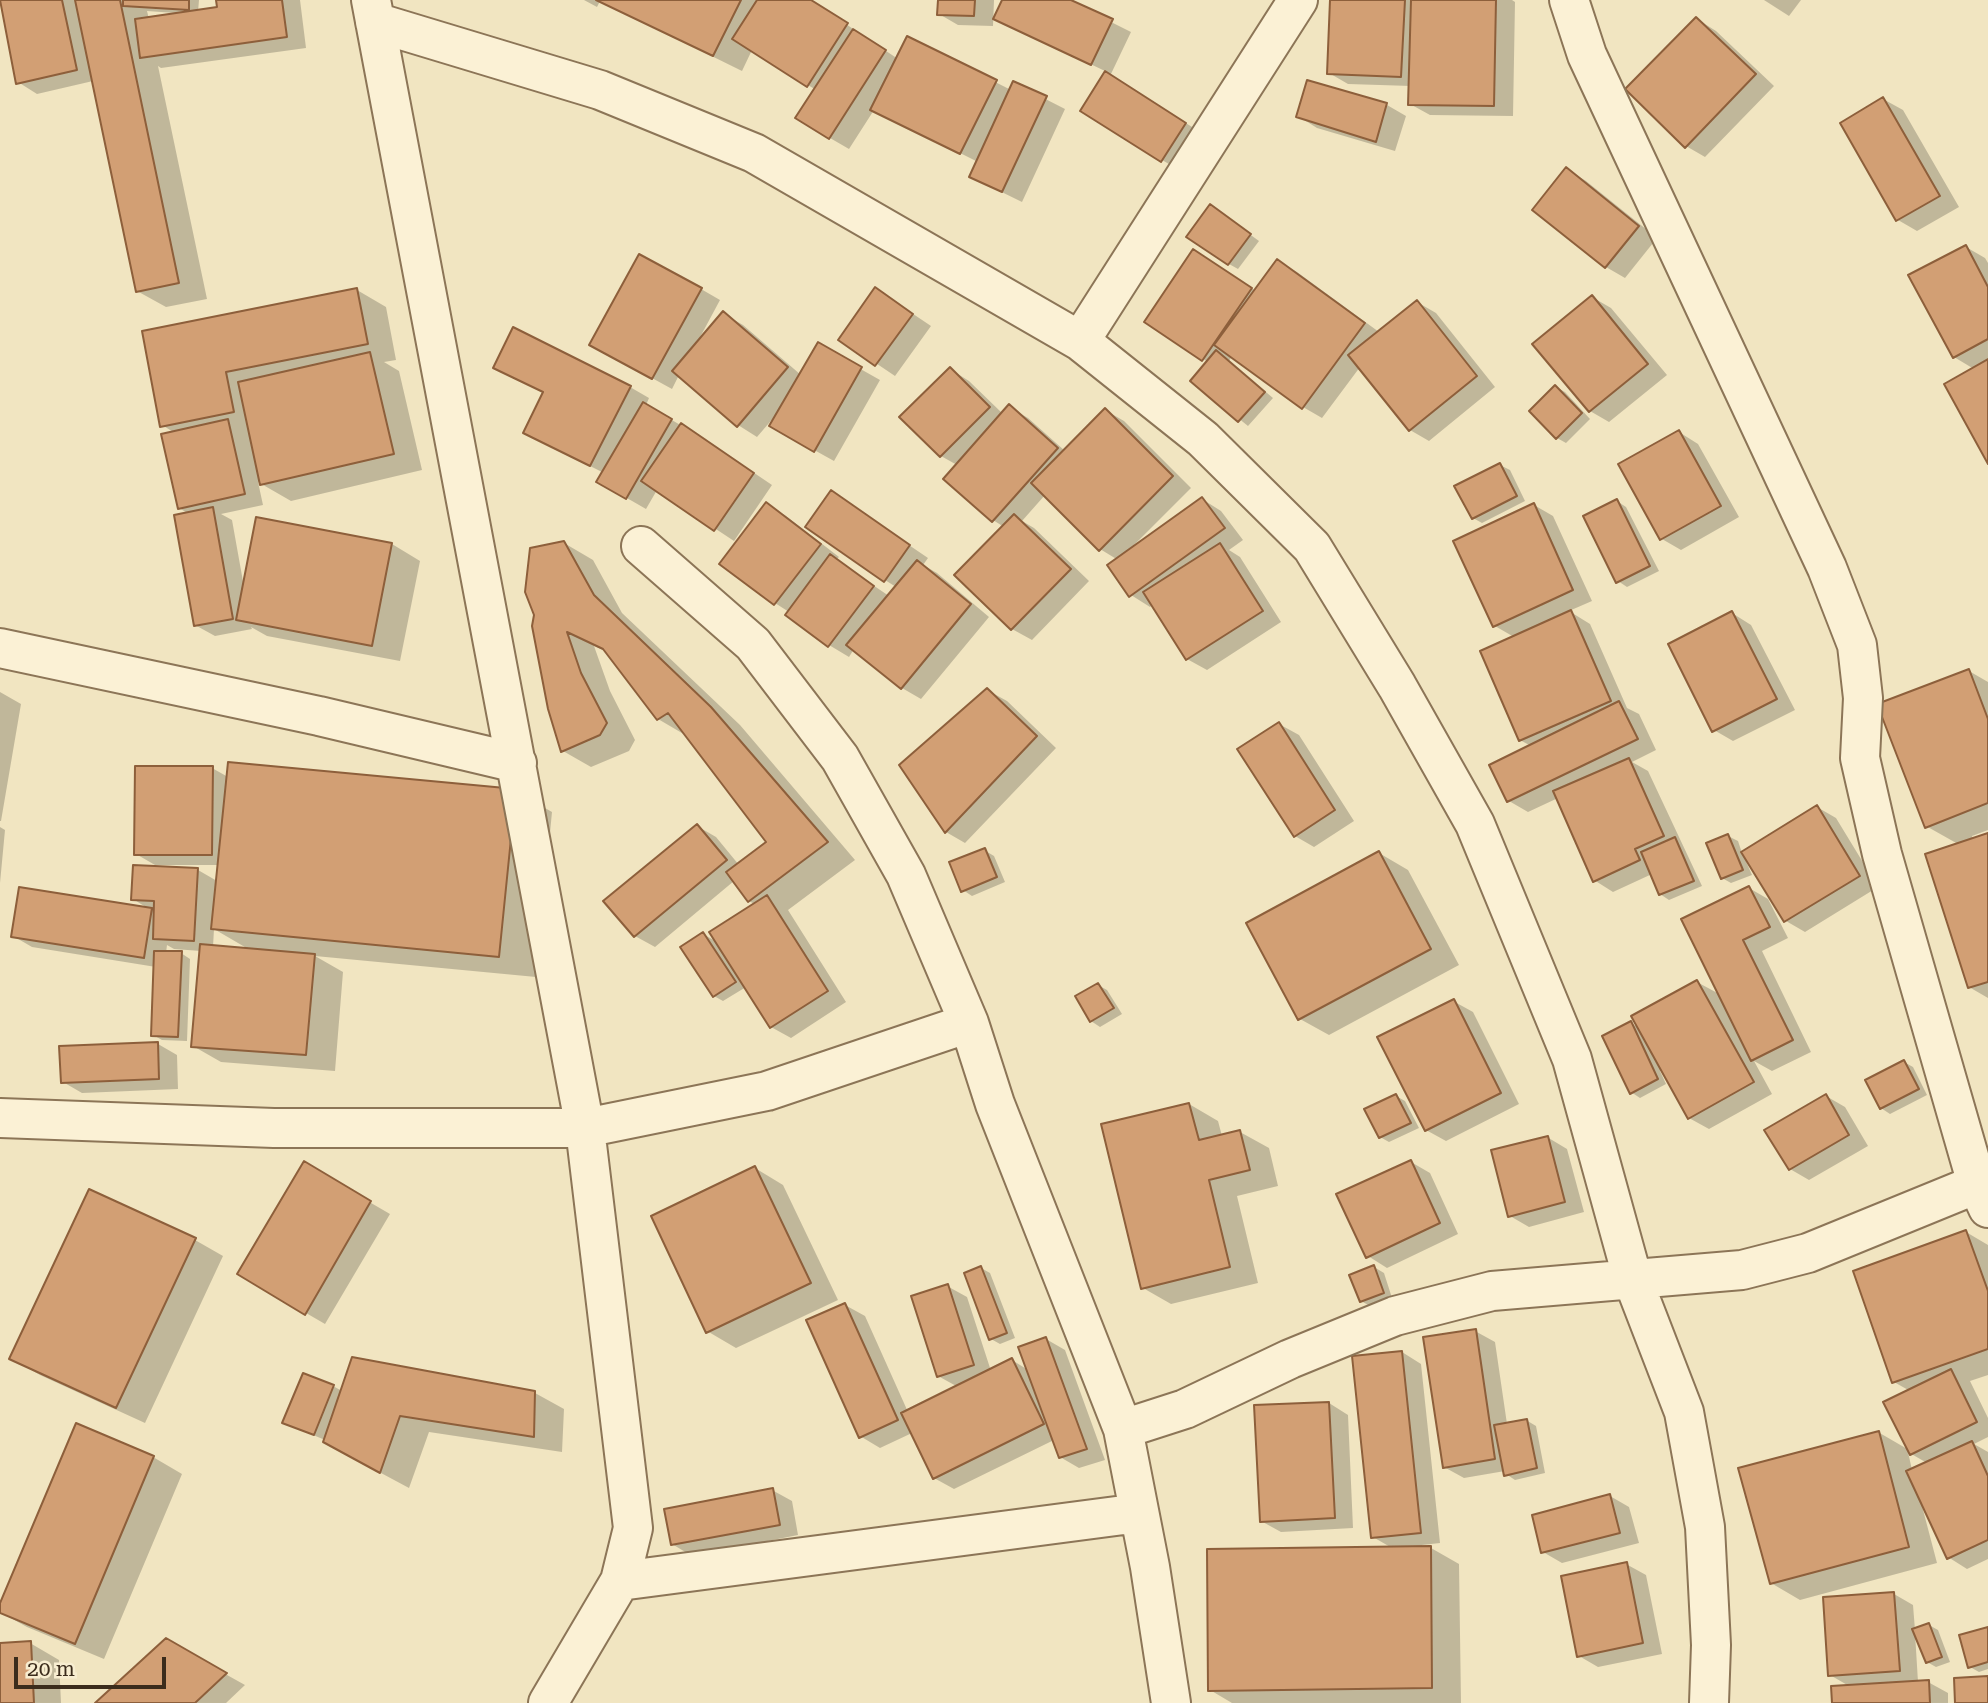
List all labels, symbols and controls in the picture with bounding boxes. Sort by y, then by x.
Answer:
scale bar [18,1644,170,1688]
text: 20 m [27,1657,75,1681]

